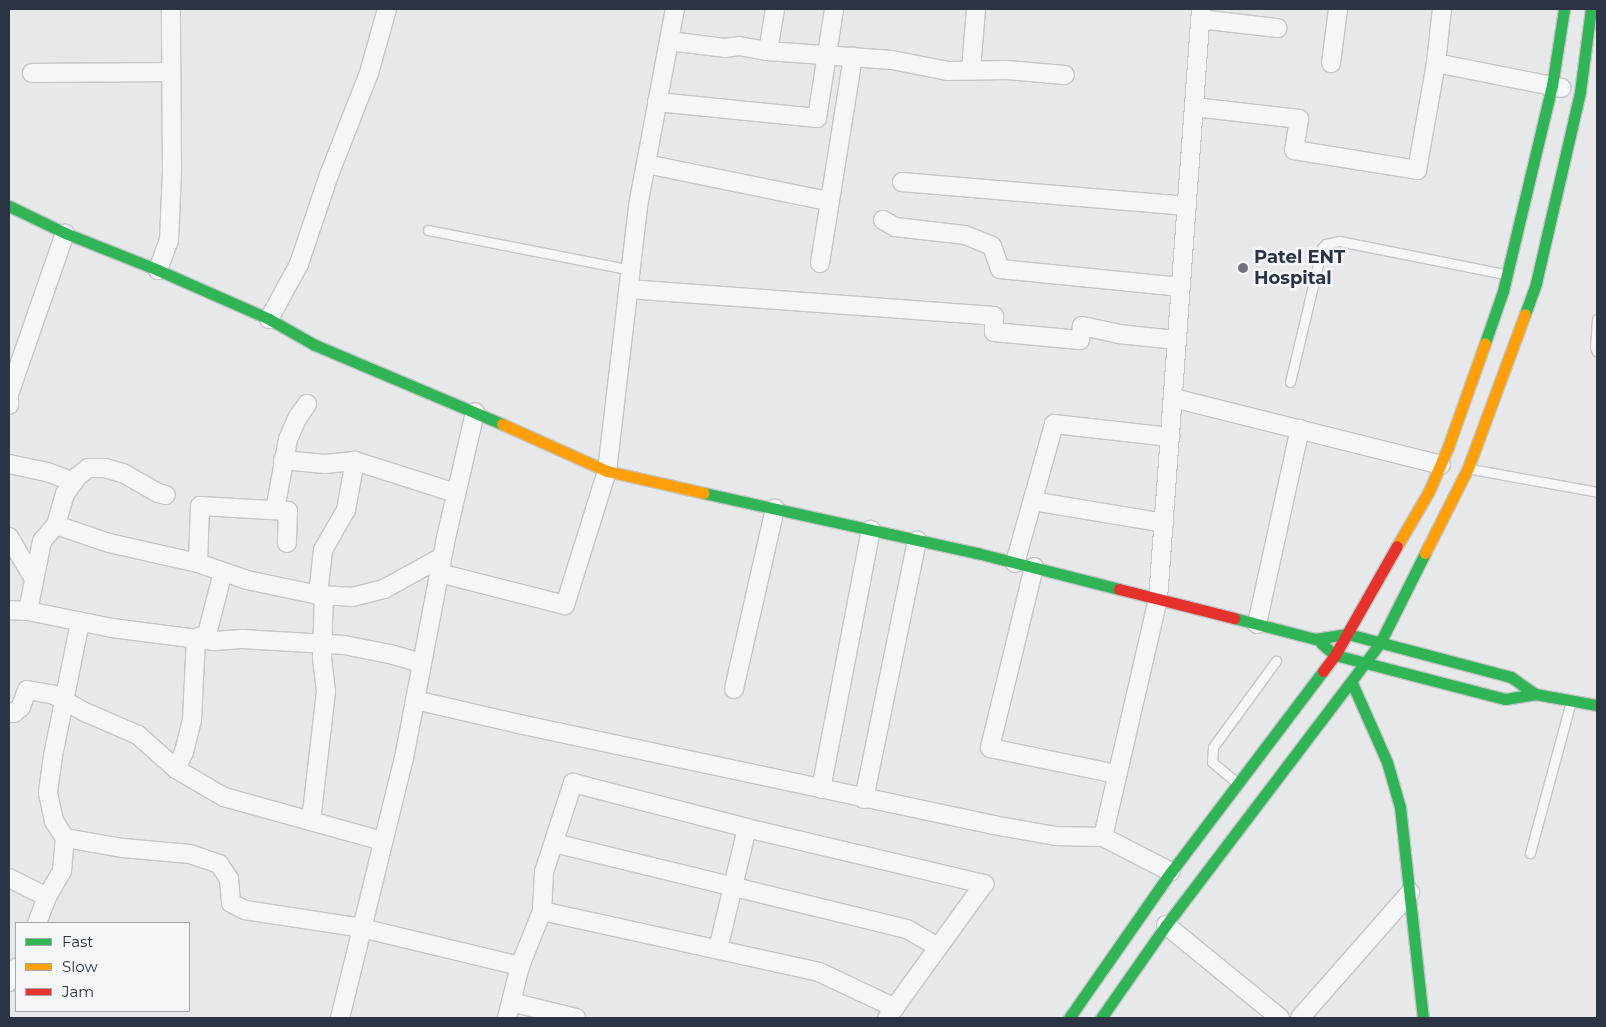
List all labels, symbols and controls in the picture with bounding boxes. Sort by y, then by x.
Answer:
place label: Patel ENT Hospital [1254,247,1345,290]
marker: Patel ENT Hospital [1236,261,1250,275]
legend [15,922,190,1012]
text: Fast [62,932,93,951]
text: Slow [62,957,98,976]
text: Jam [62,982,94,1001]

